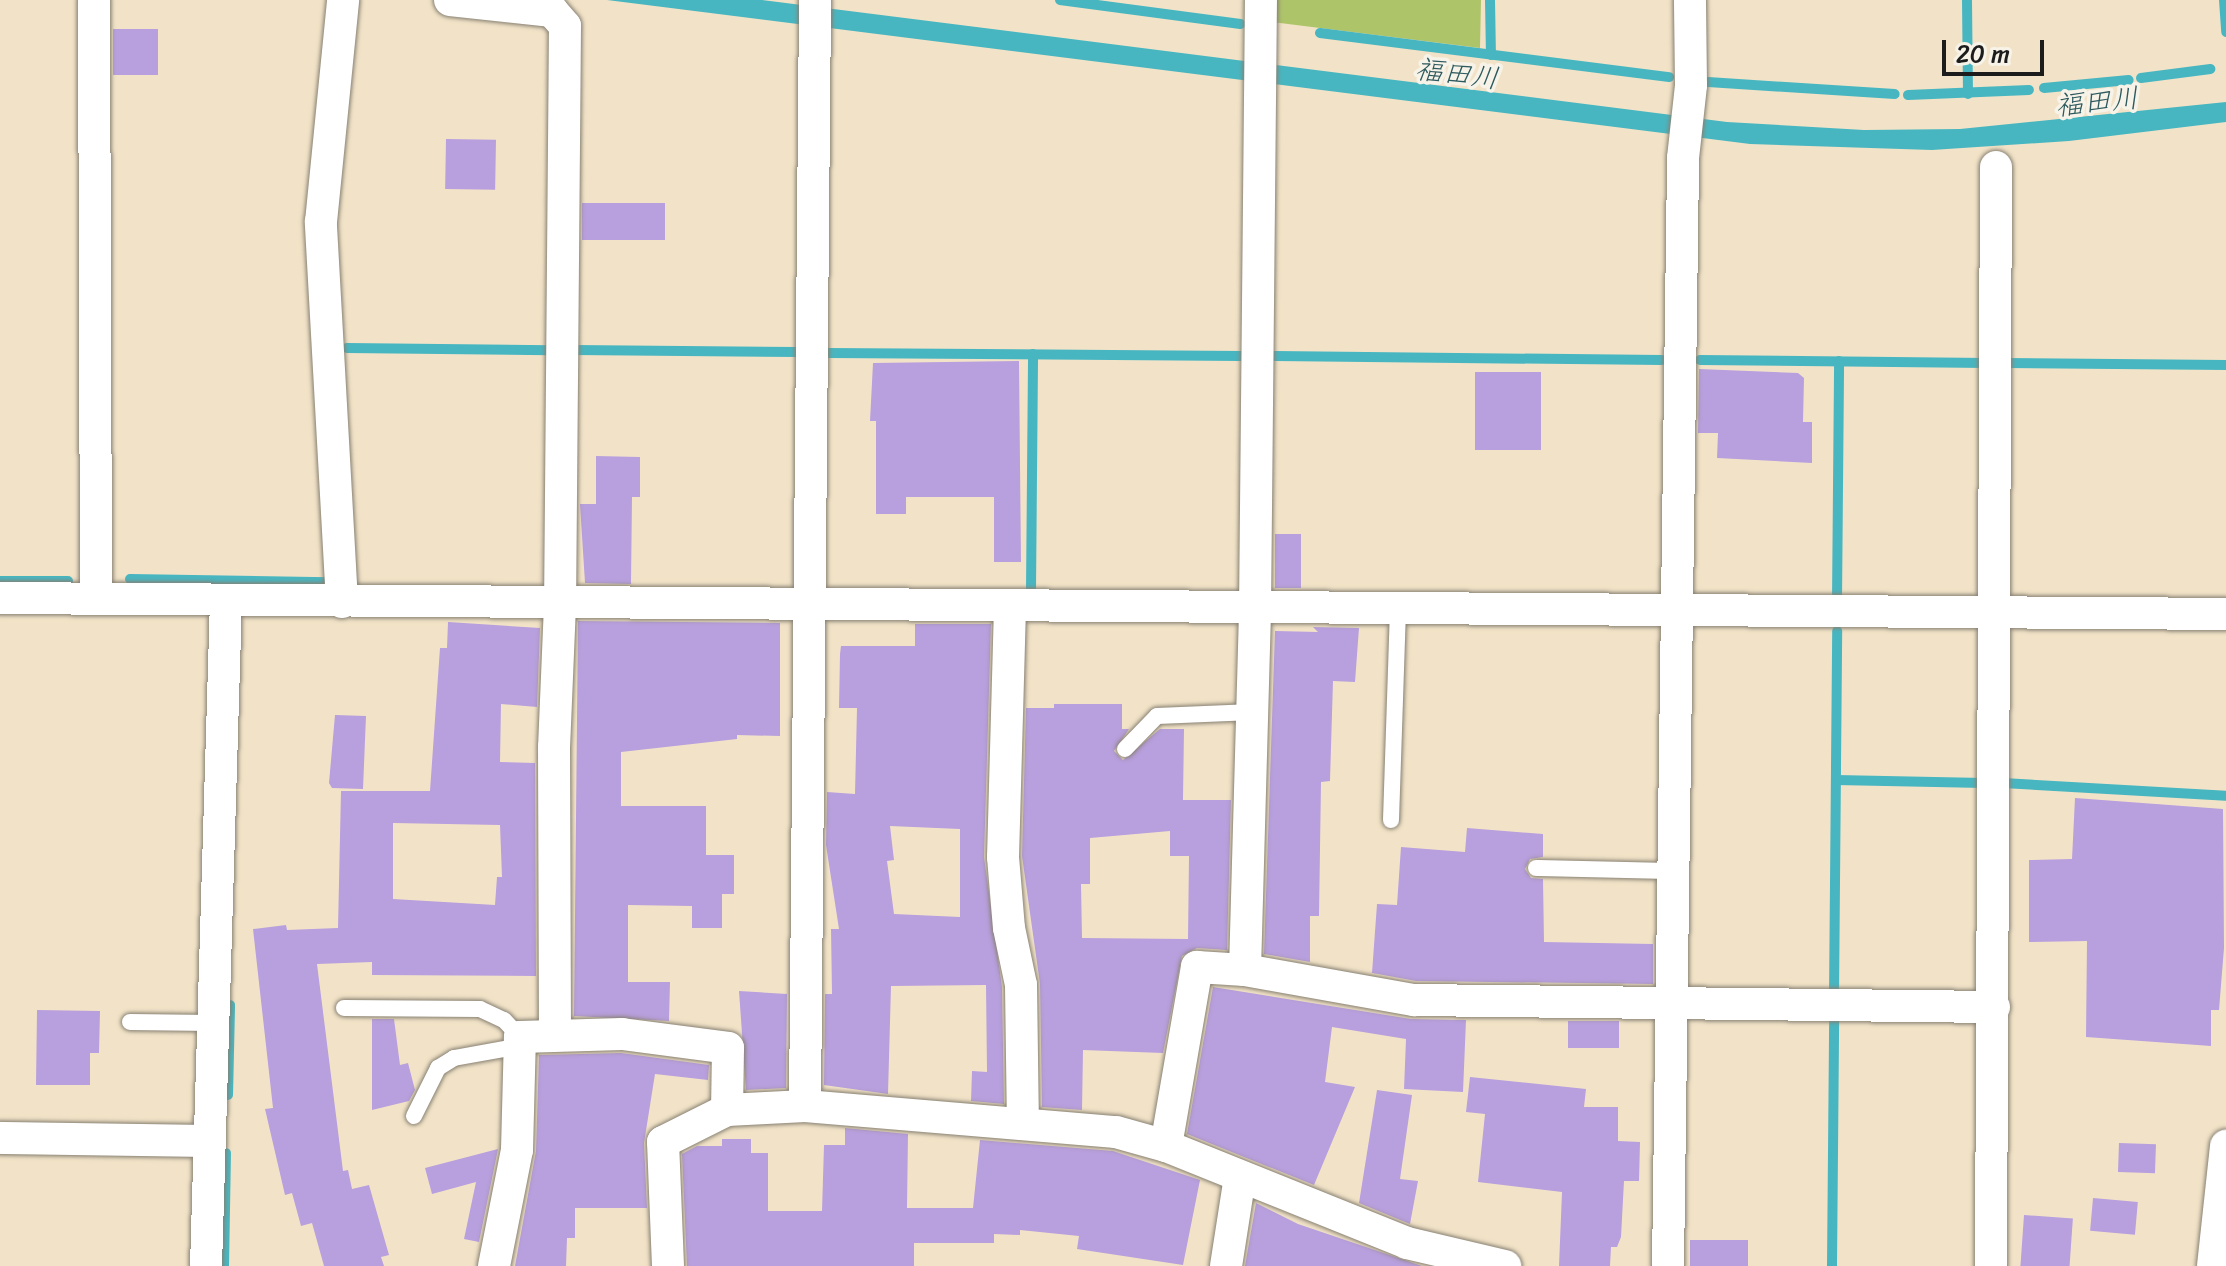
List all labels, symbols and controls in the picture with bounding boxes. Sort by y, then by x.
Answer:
scale bar [1946,24,2048,74]
text: 20 m [1956,33,2010,75]
water label: 福田川 [1413,52,1501,96]
water label: 福田川 [2053,81,2141,123]

